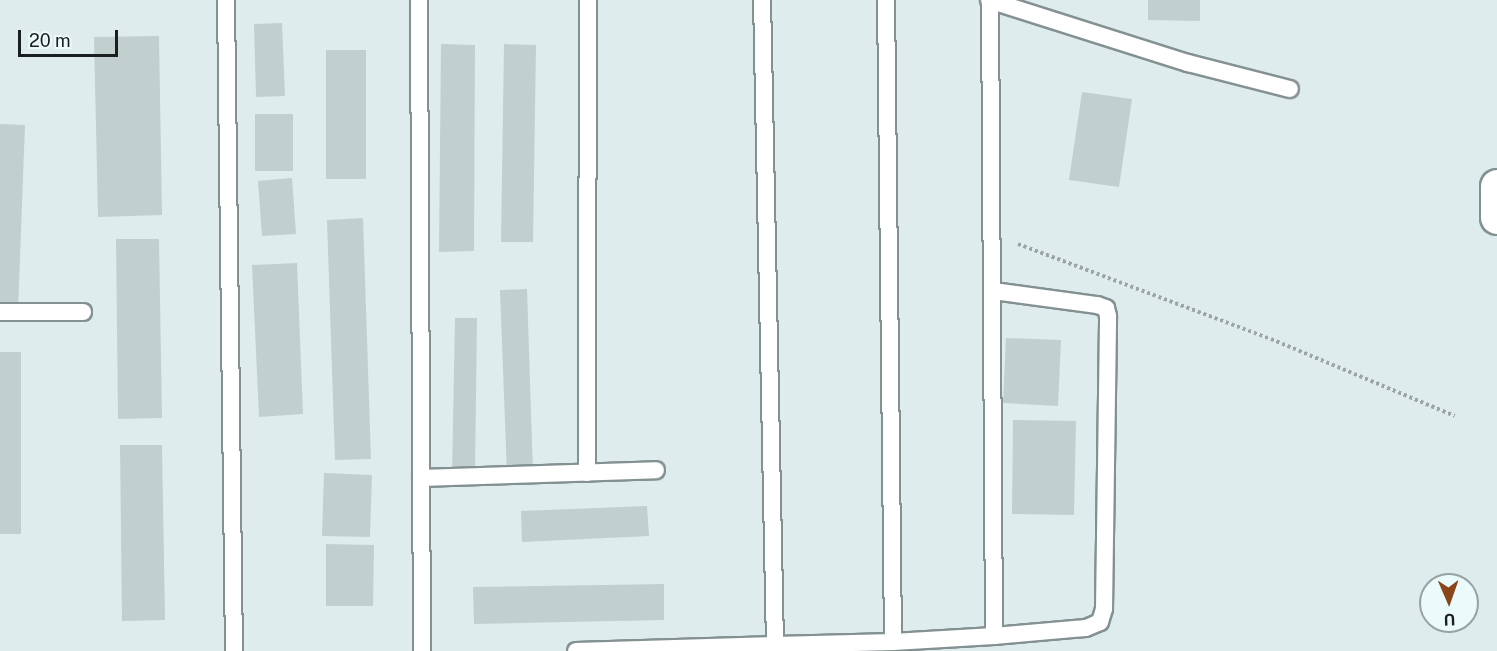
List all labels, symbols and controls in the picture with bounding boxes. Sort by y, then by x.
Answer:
scale bar [21,18,122,56]
text: 20 m [29,30,71,51]
north arrow [1419,573,1479,633]
text: U [1443,610,1456,629]

